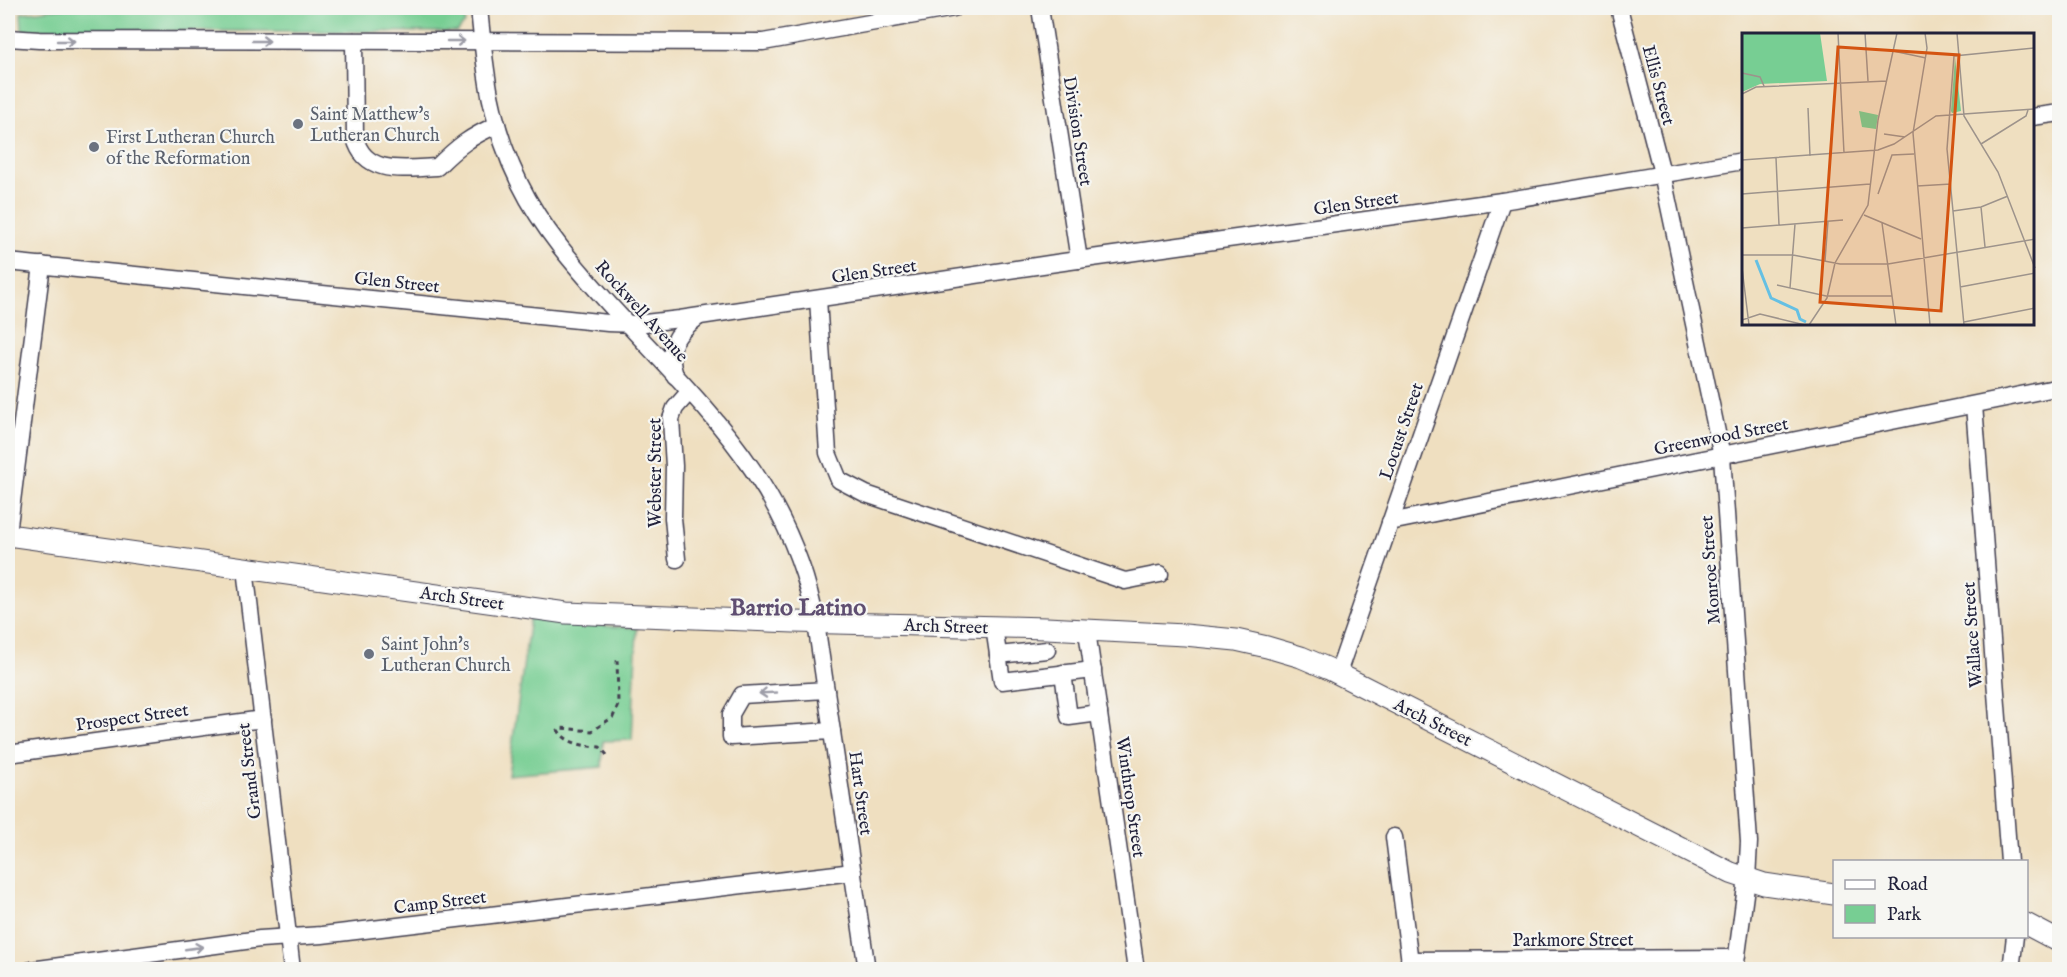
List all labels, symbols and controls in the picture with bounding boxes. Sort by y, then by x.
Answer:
inset map [1742,33,2034,326]
one-way arrow [55,35,75,46]
one-way arrow [250,35,270,47]
one-way arrow [445,35,465,47]
street label: Ellis Street [1636,43,1679,128]
street label: Division Street [1056,75,1097,188]
place label: Saint Matthew's Lutheran Church [310,104,440,148]
marker: Saint Matthew's Lutheran Church [291,117,305,131]
place label: First Lutheran Church of the Reformation [106,127,275,171]
marker: First Lutheran Church of the Reformation [87,140,101,154]
street label: Glen Street [1312,187,1400,222]
street label: Glen Street [830,255,918,290]
street label: Rockwell Avenue [589,256,693,368]
street label: Glen Street [353,268,441,299]
street label: Locust Street [1375,380,1430,483]
street label: Greenwood Street [1652,413,1790,462]
street label: Webster Street [645,418,668,528]
street label: Monroe Street [1696,515,1727,625]
street label: Wallace Street [1958,581,1989,689]
street label: Arch Street [417,582,505,617]
district label: Barrio Latino [730,593,866,624]
street label: Arch Street [902,614,989,640]
place label: Saint John's Lutheran Church [381,634,511,678]
marker: Saint John's Lutheran Church [362,647,376,661]
one-way arrow [758,688,778,699]
street label: Arch Street [1388,693,1475,753]
street label: Prospect Street [74,699,190,738]
street label: Grand Street [233,722,268,820]
street label: Winthrop Street [1110,735,1149,859]
street label: Hart Street [842,750,877,837]
legend [1833,860,2028,938]
text: Road [1887,874,1928,897]
street label: Camp Street [393,886,488,921]
text: Park [1887,904,1922,927]
street label: Parkmore Street [1512,930,1634,953]
one-way arrow [183,942,203,953]

